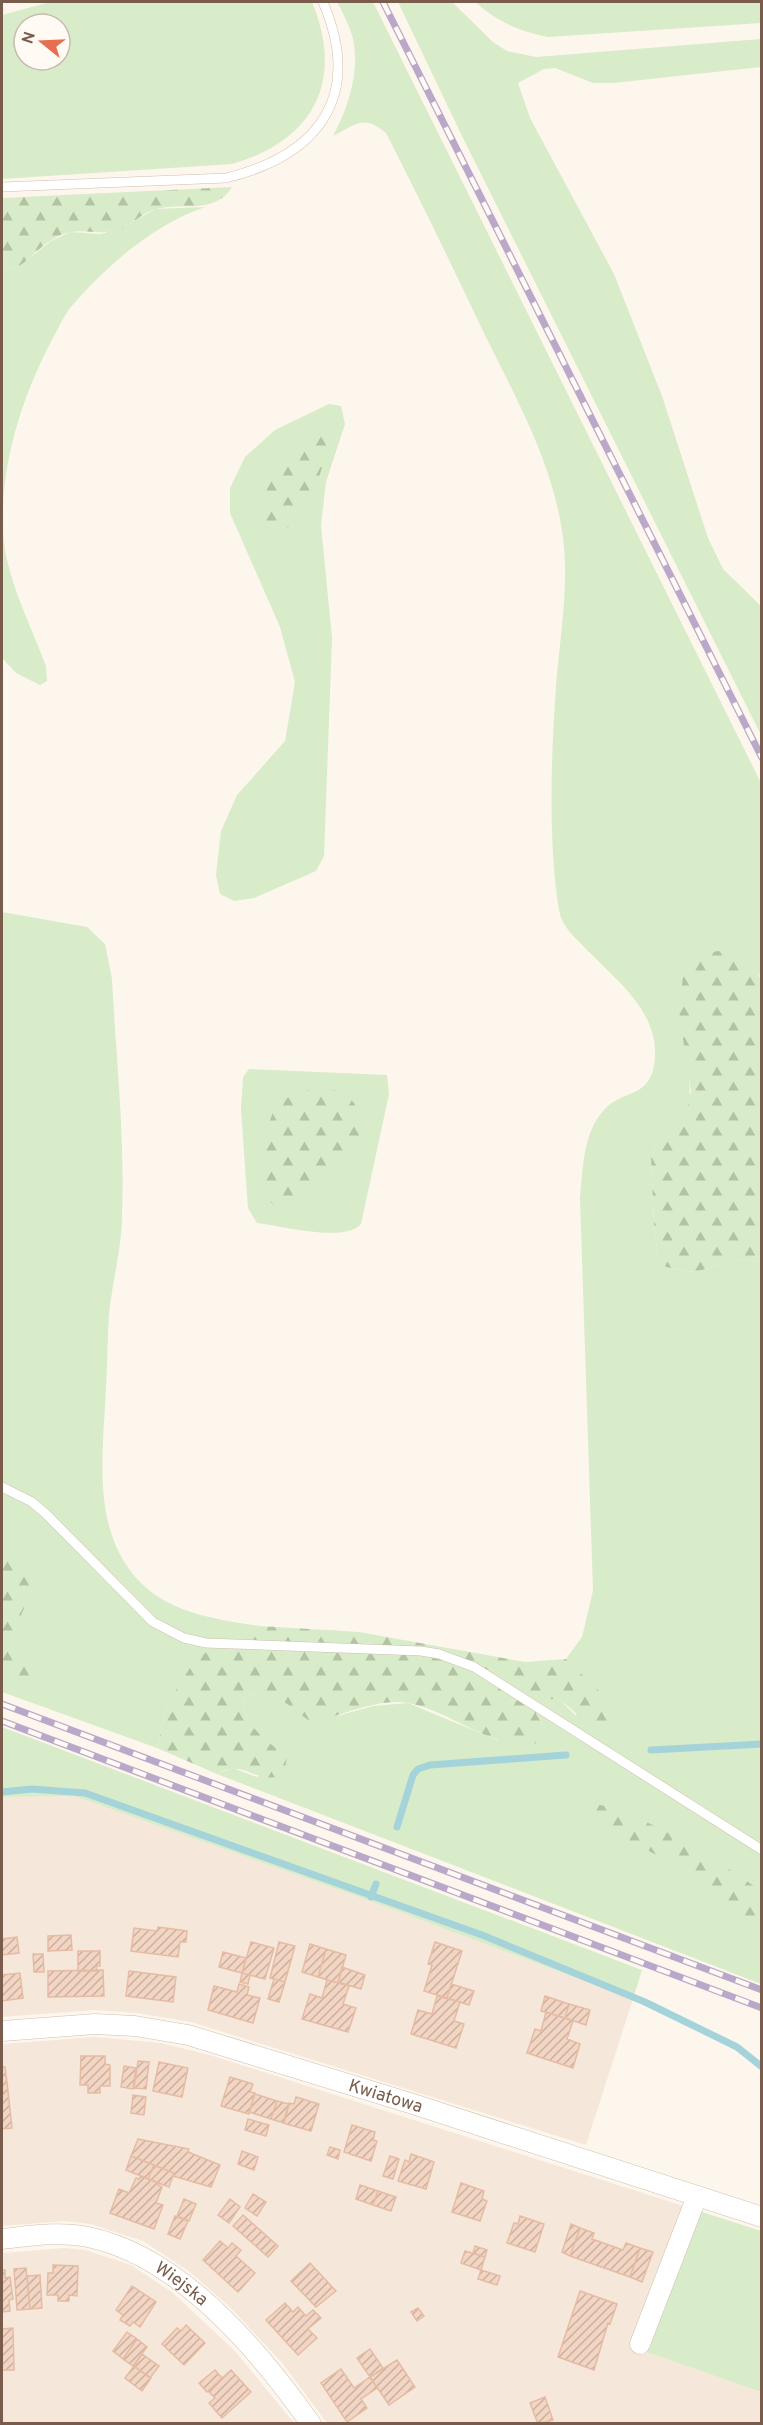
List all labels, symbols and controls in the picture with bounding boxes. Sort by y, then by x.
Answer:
north arrow [12,12,72,72]
text: N [18,29,41,47]
street label: Kwiatowa [345,2075,425,2119]
street label: Wiejska [150,2257,212,2312]

